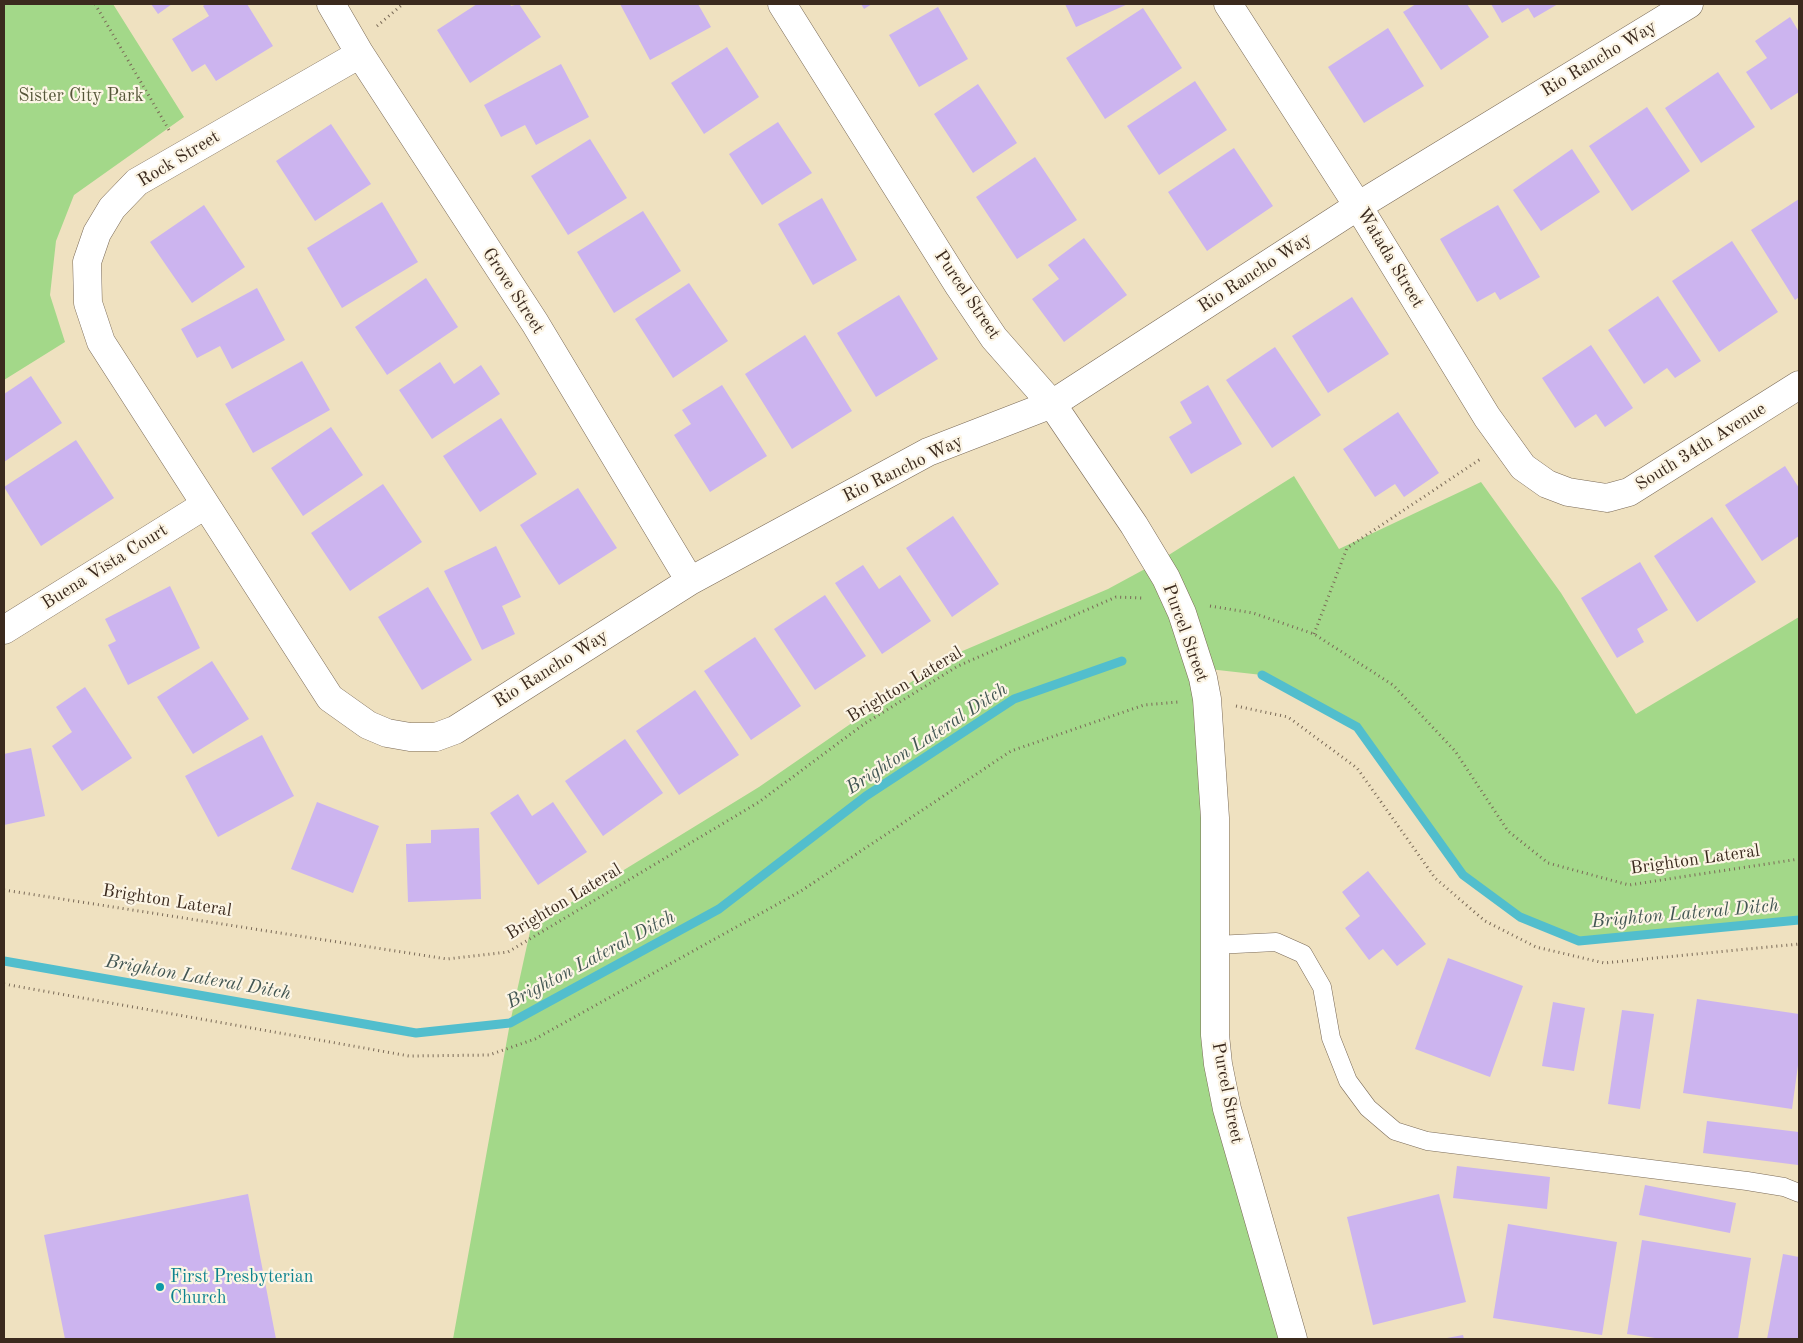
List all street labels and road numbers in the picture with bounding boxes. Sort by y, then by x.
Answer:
street label: Rio Rancho Way [1537,16,1661,102]
street label: Rock Street [134,126,224,192]
street label: Watada Street [1352,204,1428,312]
street label: Rio Rancho Way [1194,228,1316,318]
street label: Grove Street [477,244,549,338]
street label: Purcel Street [929,246,1005,344]
street label: South 34th Avenue [1632,398,1770,496]
street label: Rio Rancho Way [840,431,966,507]
street label: Buena Vista Court [38,520,172,614]
street label: Purcel Street [1157,581,1213,685]
street label: Rio Rancho Way [490,625,612,713]
street label: Brighton Lateral [843,642,967,728]
street label: Brighton Lateral [1629,840,1761,880]
street label: Brighton Lateral [502,859,626,945]
street label: Brighton Lateral [101,880,233,922]
street label: Purcel Street [1207,1040,1247,1146]

